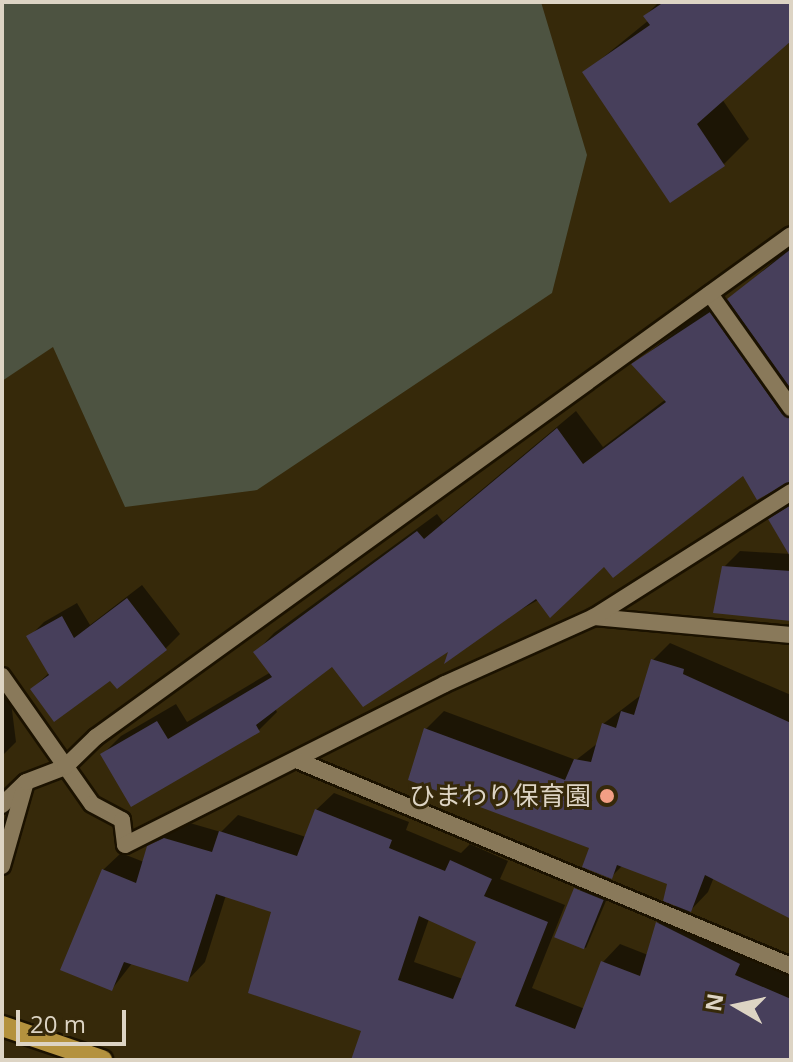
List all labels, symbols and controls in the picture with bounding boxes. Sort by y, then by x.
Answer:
place label: ひまわり保育園 [409,780,591,812]
marker: ひまわり保育園 [598,787,616,805]
north arrow [697,966,777,1046]
text: N [697,991,730,1013]
scale bar [20,994,130,1044]
text: 20 m [30,1007,86,1040]

